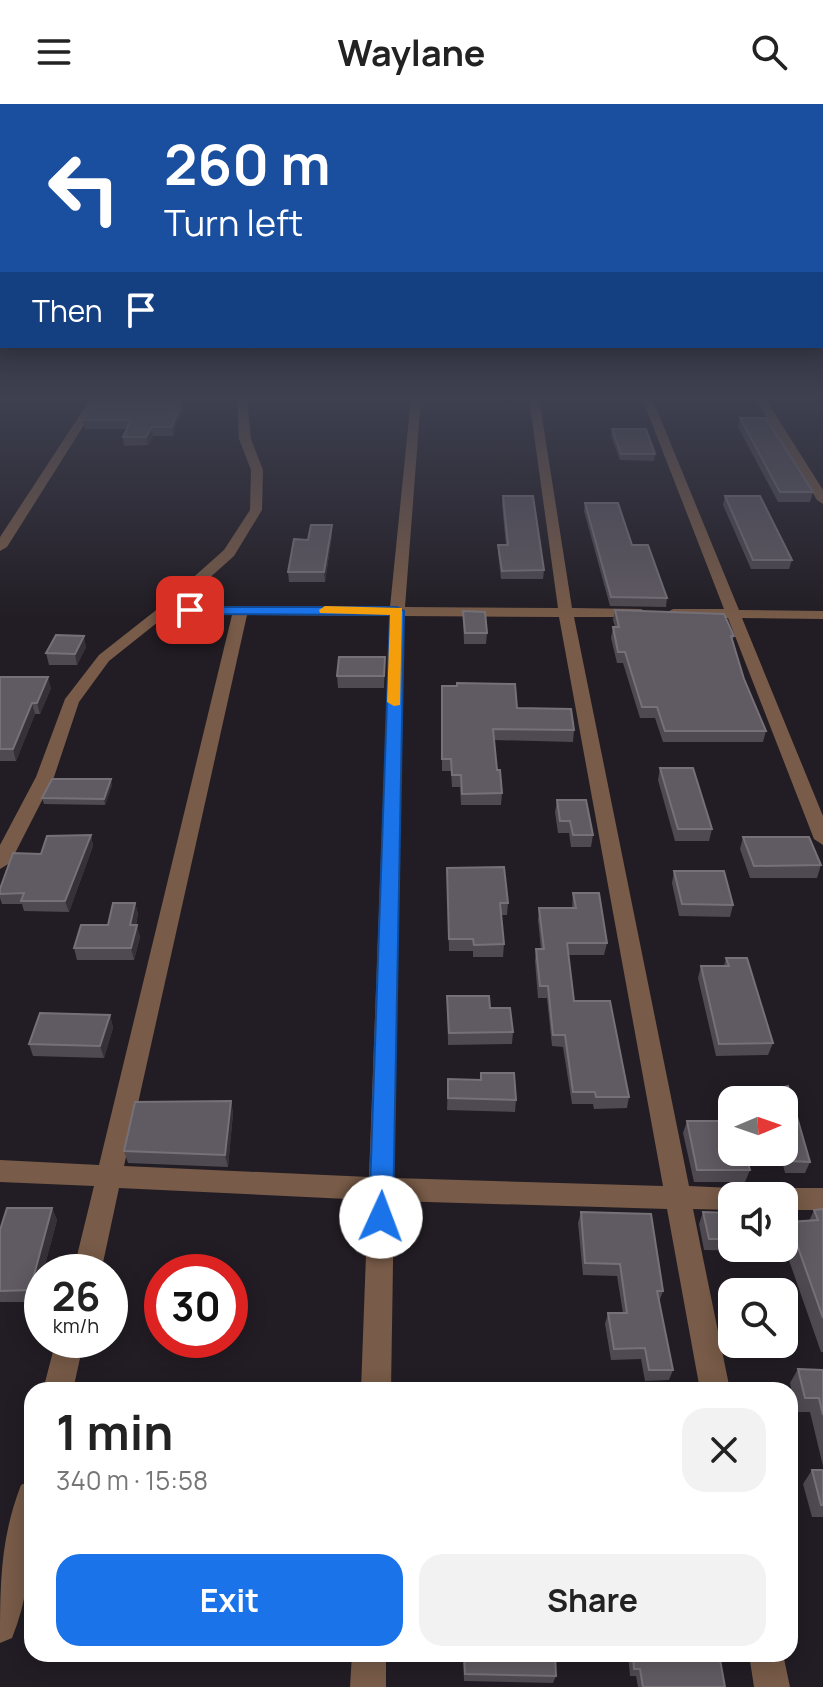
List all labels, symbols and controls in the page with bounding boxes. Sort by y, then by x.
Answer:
text: Waylane [337,28,486,77]
icon: menu [32,30,76,74]
icon: search [747,30,791,74]
text: 260 m [164,125,331,202]
icon: left [32,136,136,240]
text: Turn left [164,198,303,247]
icon: arrive [119,288,163,332]
text: Then [32,290,103,331]
pin [156,576,224,644]
icon: arrive [168,588,212,632]
north arrow [718,1086,798,1166]
map controls [718,1086,798,1358]
position arrow [339,1175,423,1259]
button: sound [718,1182,798,1262]
speed limit sign: 30 [144,1254,248,1358]
text: 26 [52,1268,100,1323]
button: search [718,1278,798,1358]
text: km/h [53,1312,99,1339]
text: 1 min [56,1399,173,1464]
button: close [682,1408,766,1492]
text: 340 m · 15:58 [56,1462,208,1498]
button: Exit [56,1554,403,1646]
button: Share [419,1554,766,1646]

